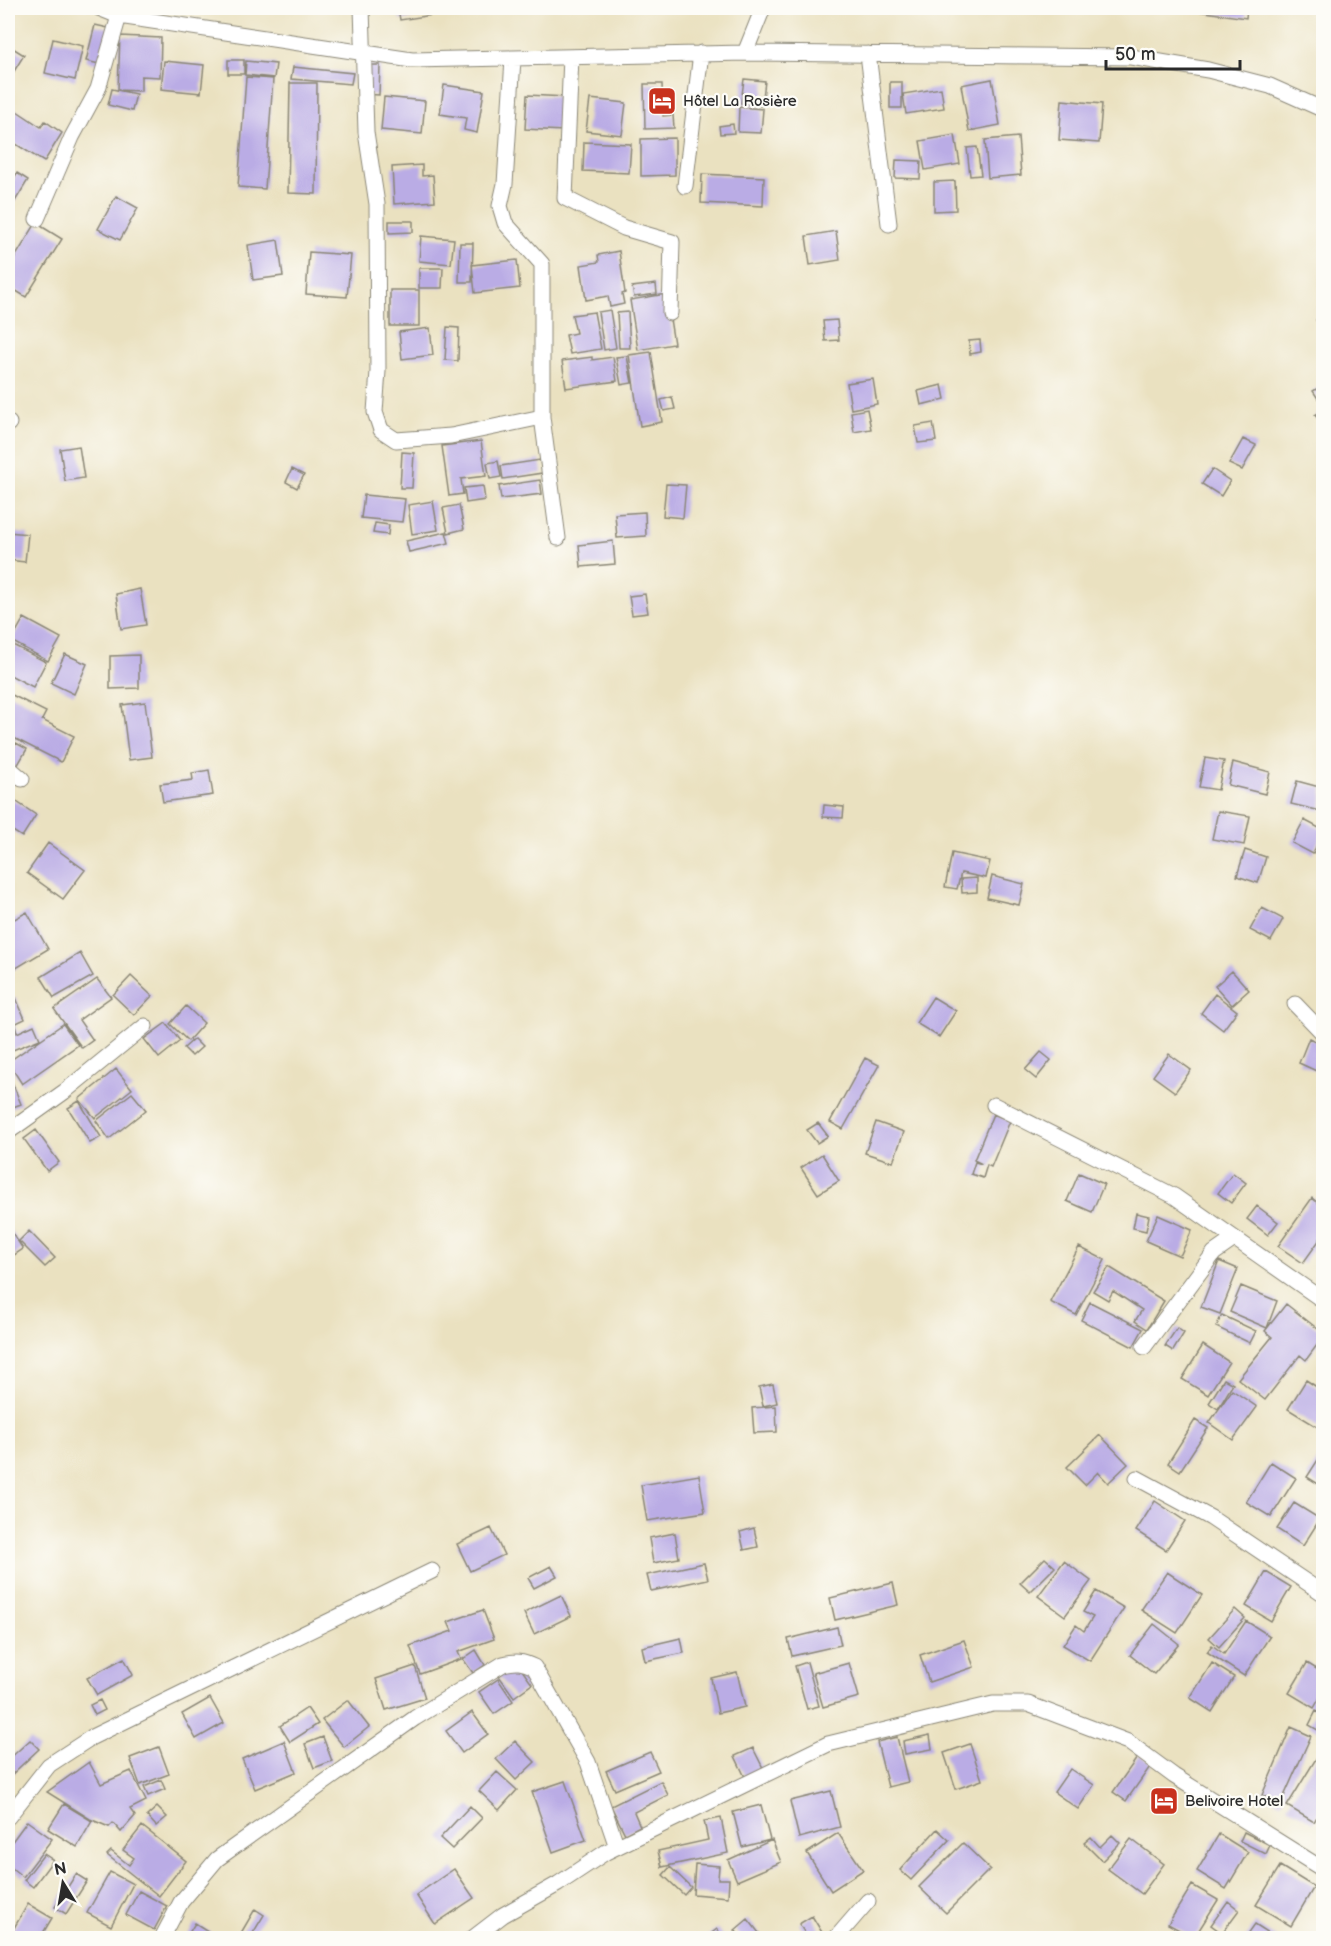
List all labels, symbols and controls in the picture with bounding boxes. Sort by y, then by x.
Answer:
scale bar [1106,33,1240,71]
text: 50 m [1115,44,1156,65]
hotel icon: Hôtel La Rosière [646,85,678,117]
place label: Hôtel La Rosière [683,92,797,111]
hotel icon: Belivoire Hotel [1148,1785,1180,1817]
place label: Belivoire Hotel [1185,1792,1283,1811]
north arrow [33,1853,93,1913]
text: N [53,1859,68,1880]

